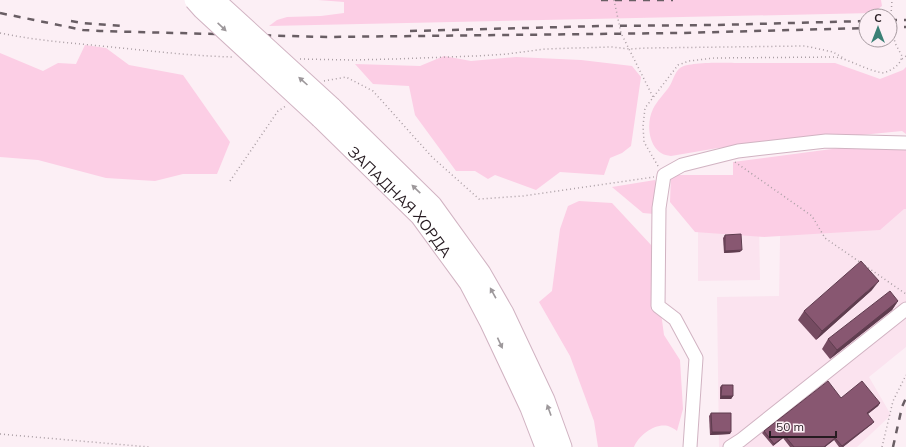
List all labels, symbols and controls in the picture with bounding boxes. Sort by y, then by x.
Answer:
north arrow [858,8,898,48]
text: С [874,11,882,25]
one-way arrow [217,23,227,32]
one-way arrow [298,76,308,85]
street label: ЗАПАДНАЯ ХОРДА [344,142,456,261]
one-way arrow [411,184,421,194]
one-way arrow [489,287,496,299]
one-way arrow [497,338,503,349]
one-way arrow [545,404,551,416]
scale bar [770,413,836,439]
text: 50 m [776,419,804,434]

